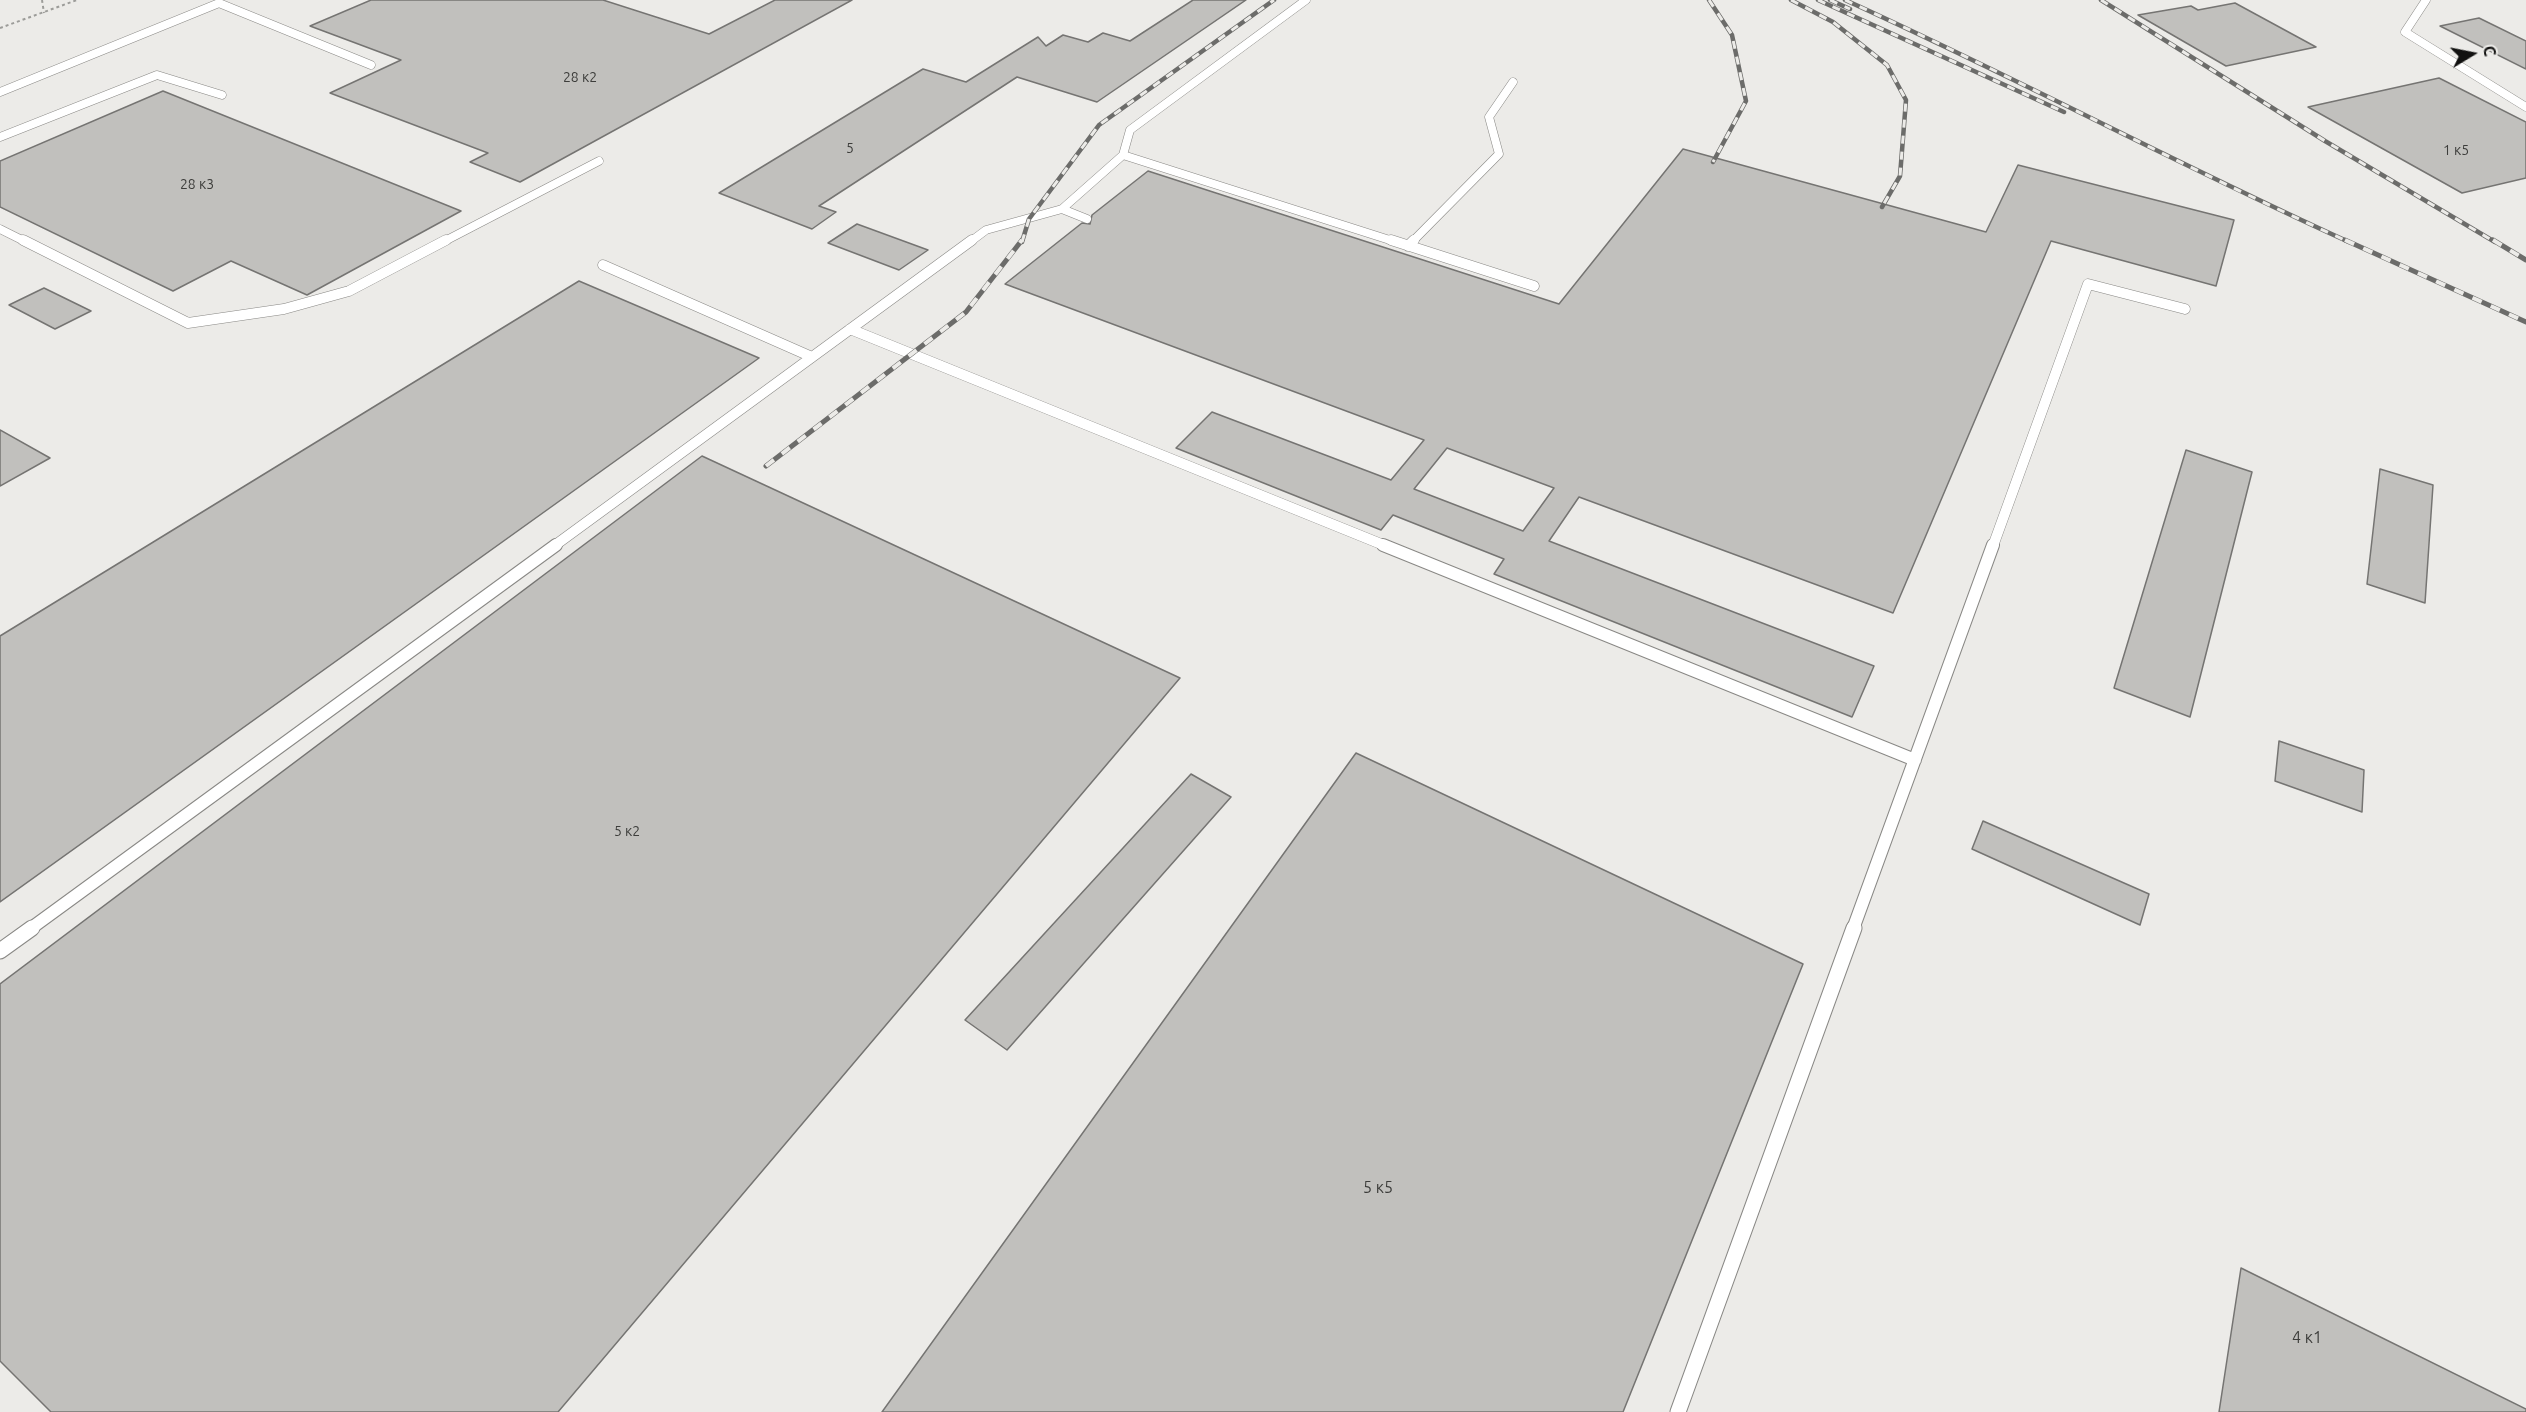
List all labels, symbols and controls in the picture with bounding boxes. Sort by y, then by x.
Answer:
north arrow [2442,24,2502,84]
text: С [2480,44,2499,57]
house number: 28 к2 [563,69,597,85]
house number: 5 [846,140,854,156]
house number: 1 к5 [2443,142,2469,158]
house number: 28 к3 [180,176,214,192]
house number: 5 к2 [614,823,640,839]
house number: 5 к5 [1363,1178,1393,1198]
house number: 4 к1 [2292,1328,2322,1348]

